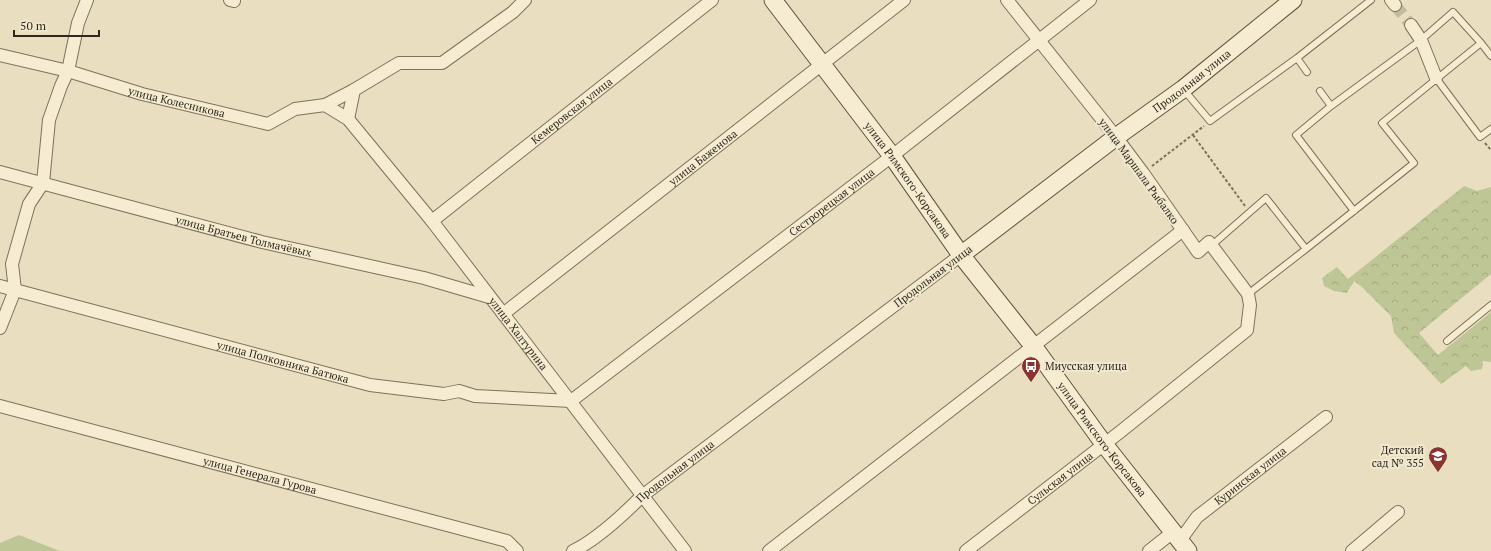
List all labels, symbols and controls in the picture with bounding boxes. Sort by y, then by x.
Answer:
scale bar [14,12,99,38]
text: 50 m [20,18,47,33]
street label: Продольная улица [1150,46,1234,115]
street label: Кемеровская улица [528,74,615,147]
street label: улица Колесникова [126,83,227,121]
street label: улица Маршала Рыбалко [1095,115,1182,227]
street label: улица Римского-Корсакова [861,118,954,241]
street label: улица Баженова [665,126,740,189]
street label: Сестрорецкая улица [786,165,878,239]
street label: улица Братьев Толмачёвых [173,212,313,260]
street label: Продольная улица [891,242,975,310]
street label: улица Халтурина [485,294,551,373]
street label: улица Полковника Батюка [215,337,351,386]
bus stop icon: Миусская улица [1020,355,1042,383]
place label: Миусская улица [1045,359,1128,373]
street label: улица Римского-Корсакова [1054,378,1150,500]
street label: Продольная улица [633,437,717,505]
street label: Куринская улица [1211,443,1289,508]
place label: Детский сад № 355 [1372,443,1424,470]
school or university icon: Детский сад № 355 [1427,445,1449,473]
street label: Сульская улица [1025,448,1096,508]
street label: улица Генерала Гурова [201,453,319,497]

